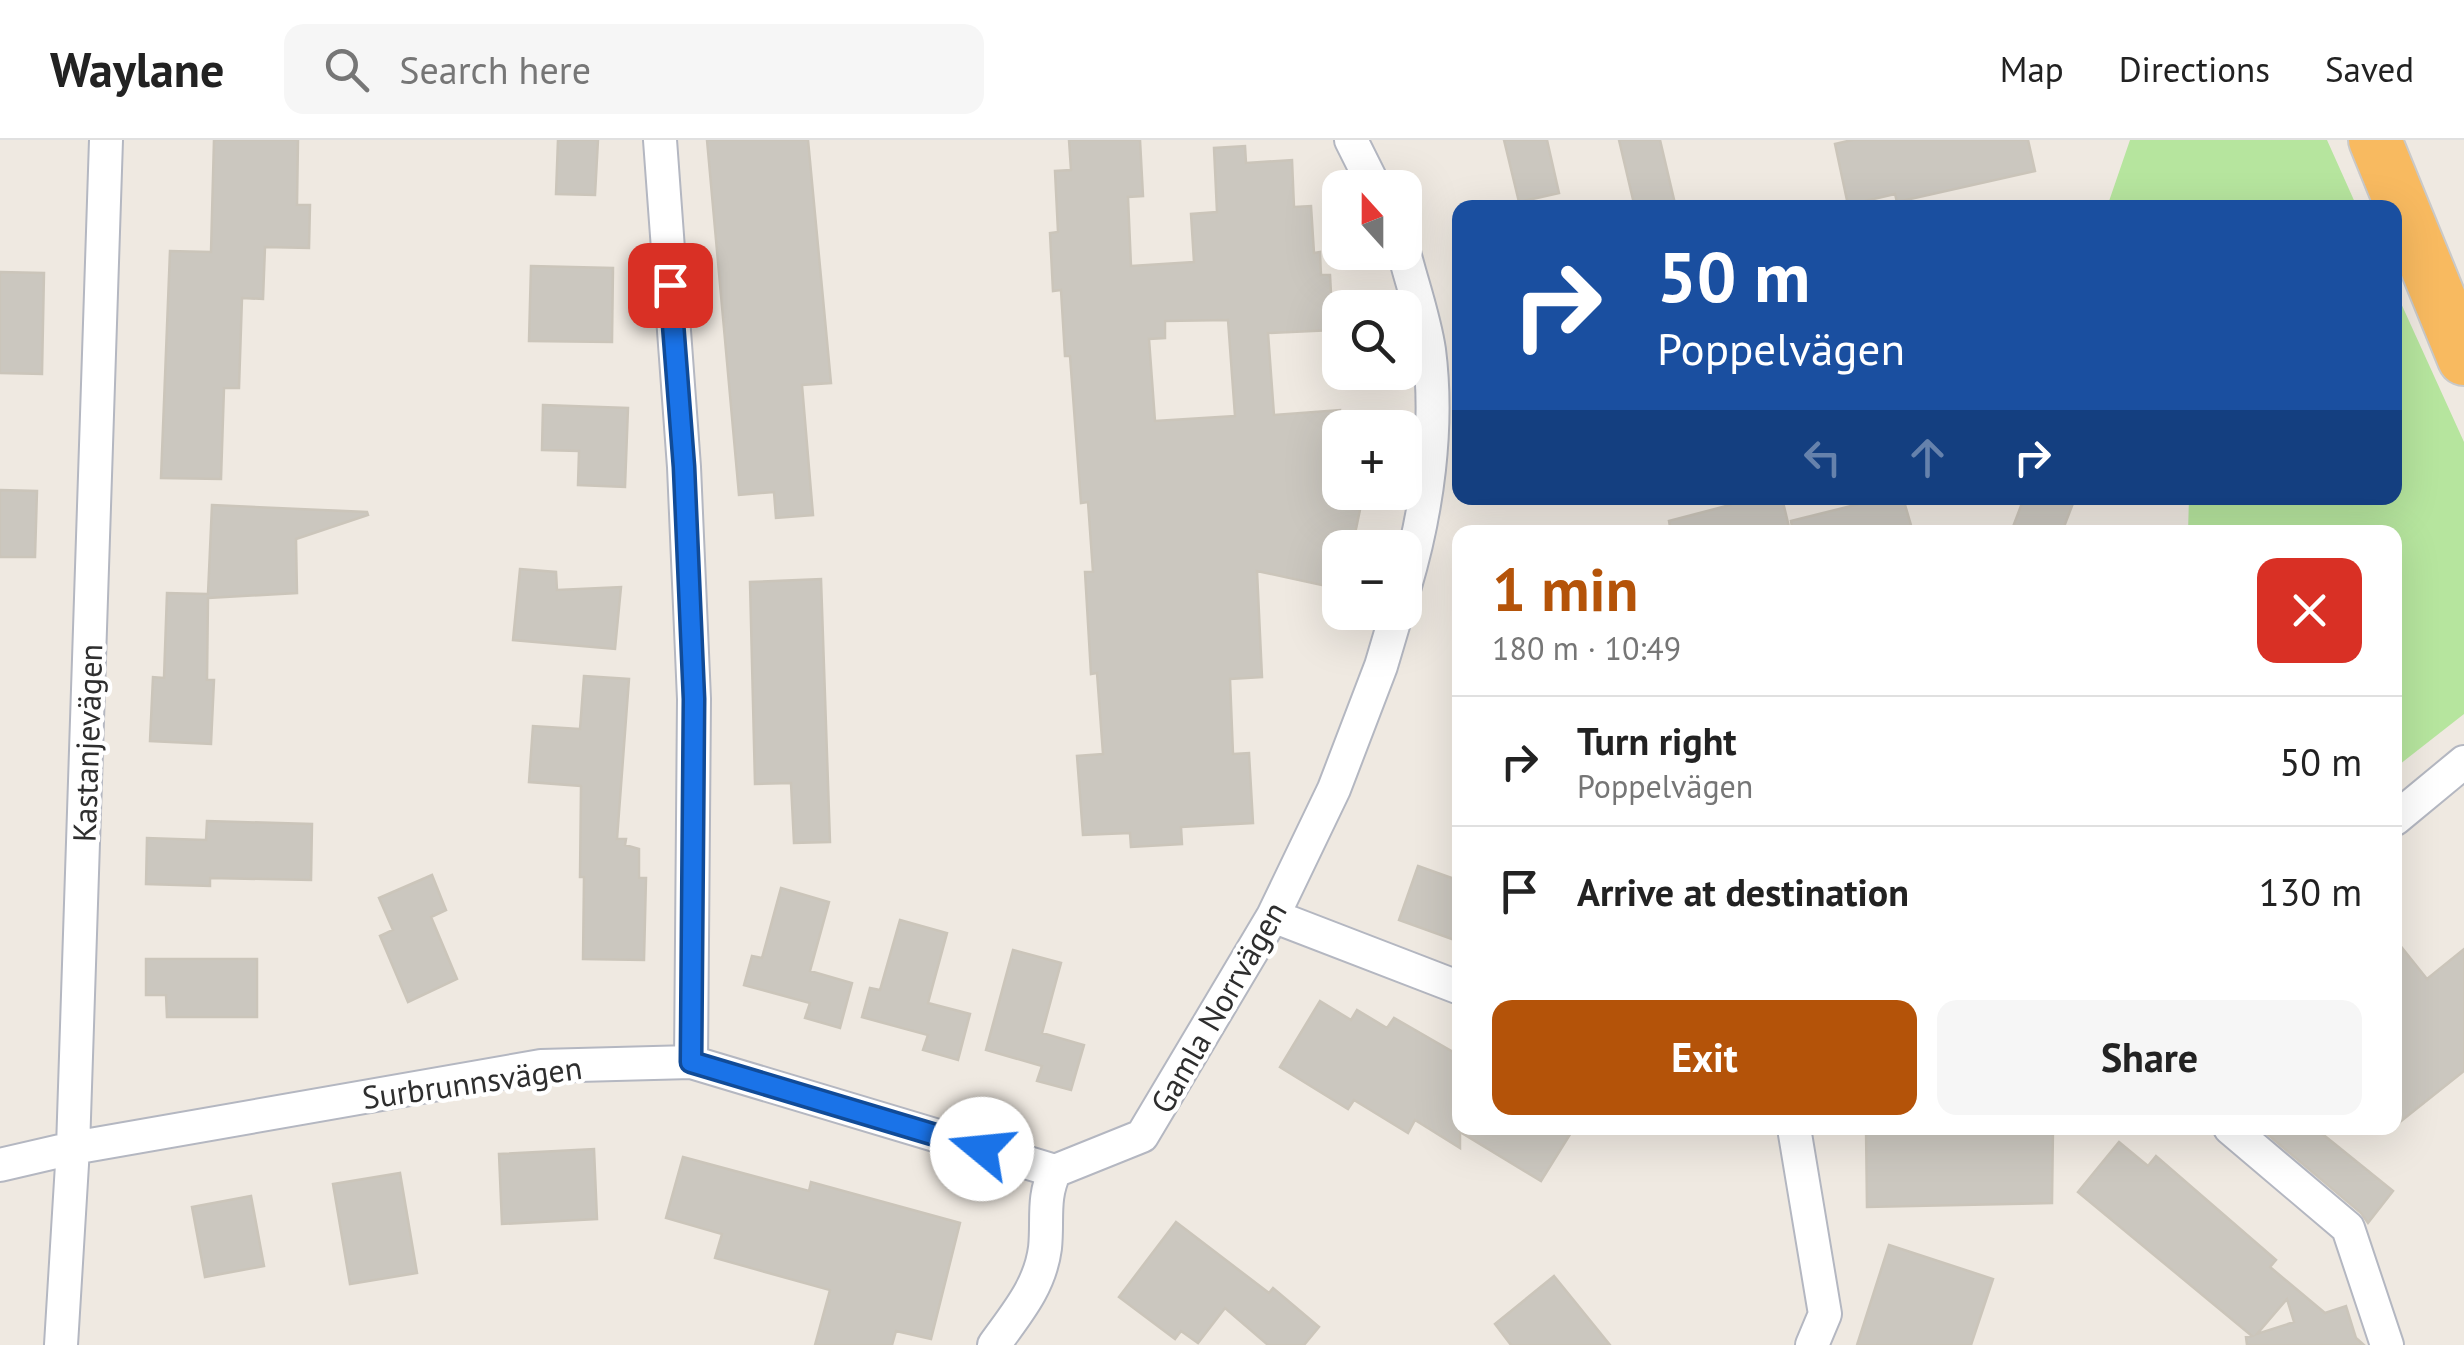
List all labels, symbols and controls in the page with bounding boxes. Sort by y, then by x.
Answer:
search box [284,24,984,114]
text: Waylane [50,38,224,100]
icon: search [319,42,374,97]
text: Search here [399,45,591,94]
text: Map [2000,46,2064,92]
text: Directions [2119,46,2270,92]
text: Saved [2325,46,2414,92]
north arrow [1322,170,1422,270]
map controls [1322,170,1422,630]
text: 50 m [1657,231,1810,321]
icon: right [1492,240,1622,370]
pin [628,243,713,328]
icon: arrive [643,258,698,313]
button: search [1322,290,1422,390]
text: Poppelvägen [1657,319,1905,377]
button: + [1322,410,1422,510]
icon: left [1795,430,1850,485]
icon: ahead [1900,430,1955,485]
icon: right [2005,430,2060,485]
button: − [1322,530,1422,630]
text: 1 min [1492,550,1638,628]
button: close [2257,558,2362,663]
text: 180 m · 10:49 [1492,627,1681,669]
street label: Kastanjevägen [63,643,111,843]
text: Turn right [1577,716,1737,765]
icon: right [1492,734,1547,789]
text: 50 m [2280,737,2362,786]
text: Poppelvägen [1577,765,1753,807]
icon: arrive [1492,864,1547,919]
text: Arrive at destination [1577,867,1909,916]
text: 130 m [2259,867,2362,916]
street label: Gamla Norrvägen [1140,893,1296,1121]
button: Exit [1492,1000,1917,1115]
button: Share [1937,1000,2362,1115]
street label: Surbrunnsvägen [360,1046,584,1118]
position arrow [930,1097,1034,1201]

